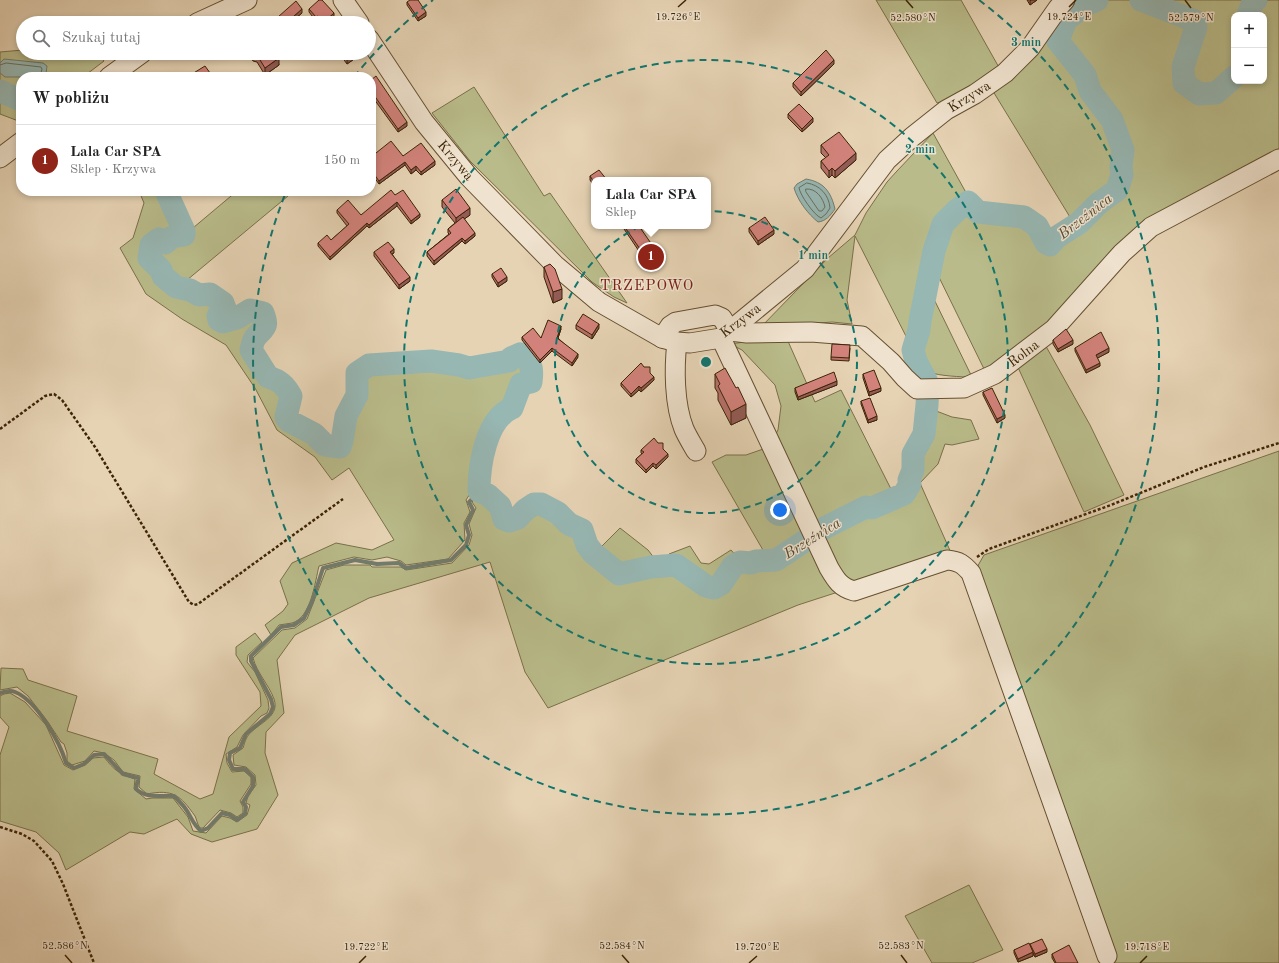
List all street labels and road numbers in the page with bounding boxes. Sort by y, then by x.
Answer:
street label: Krzywa [946,78,993,115]
street label: Krzywa [435,138,476,183]
street label: Krzywa [718,301,764,341]
street label: Rolna [1005,338,1042,370]

